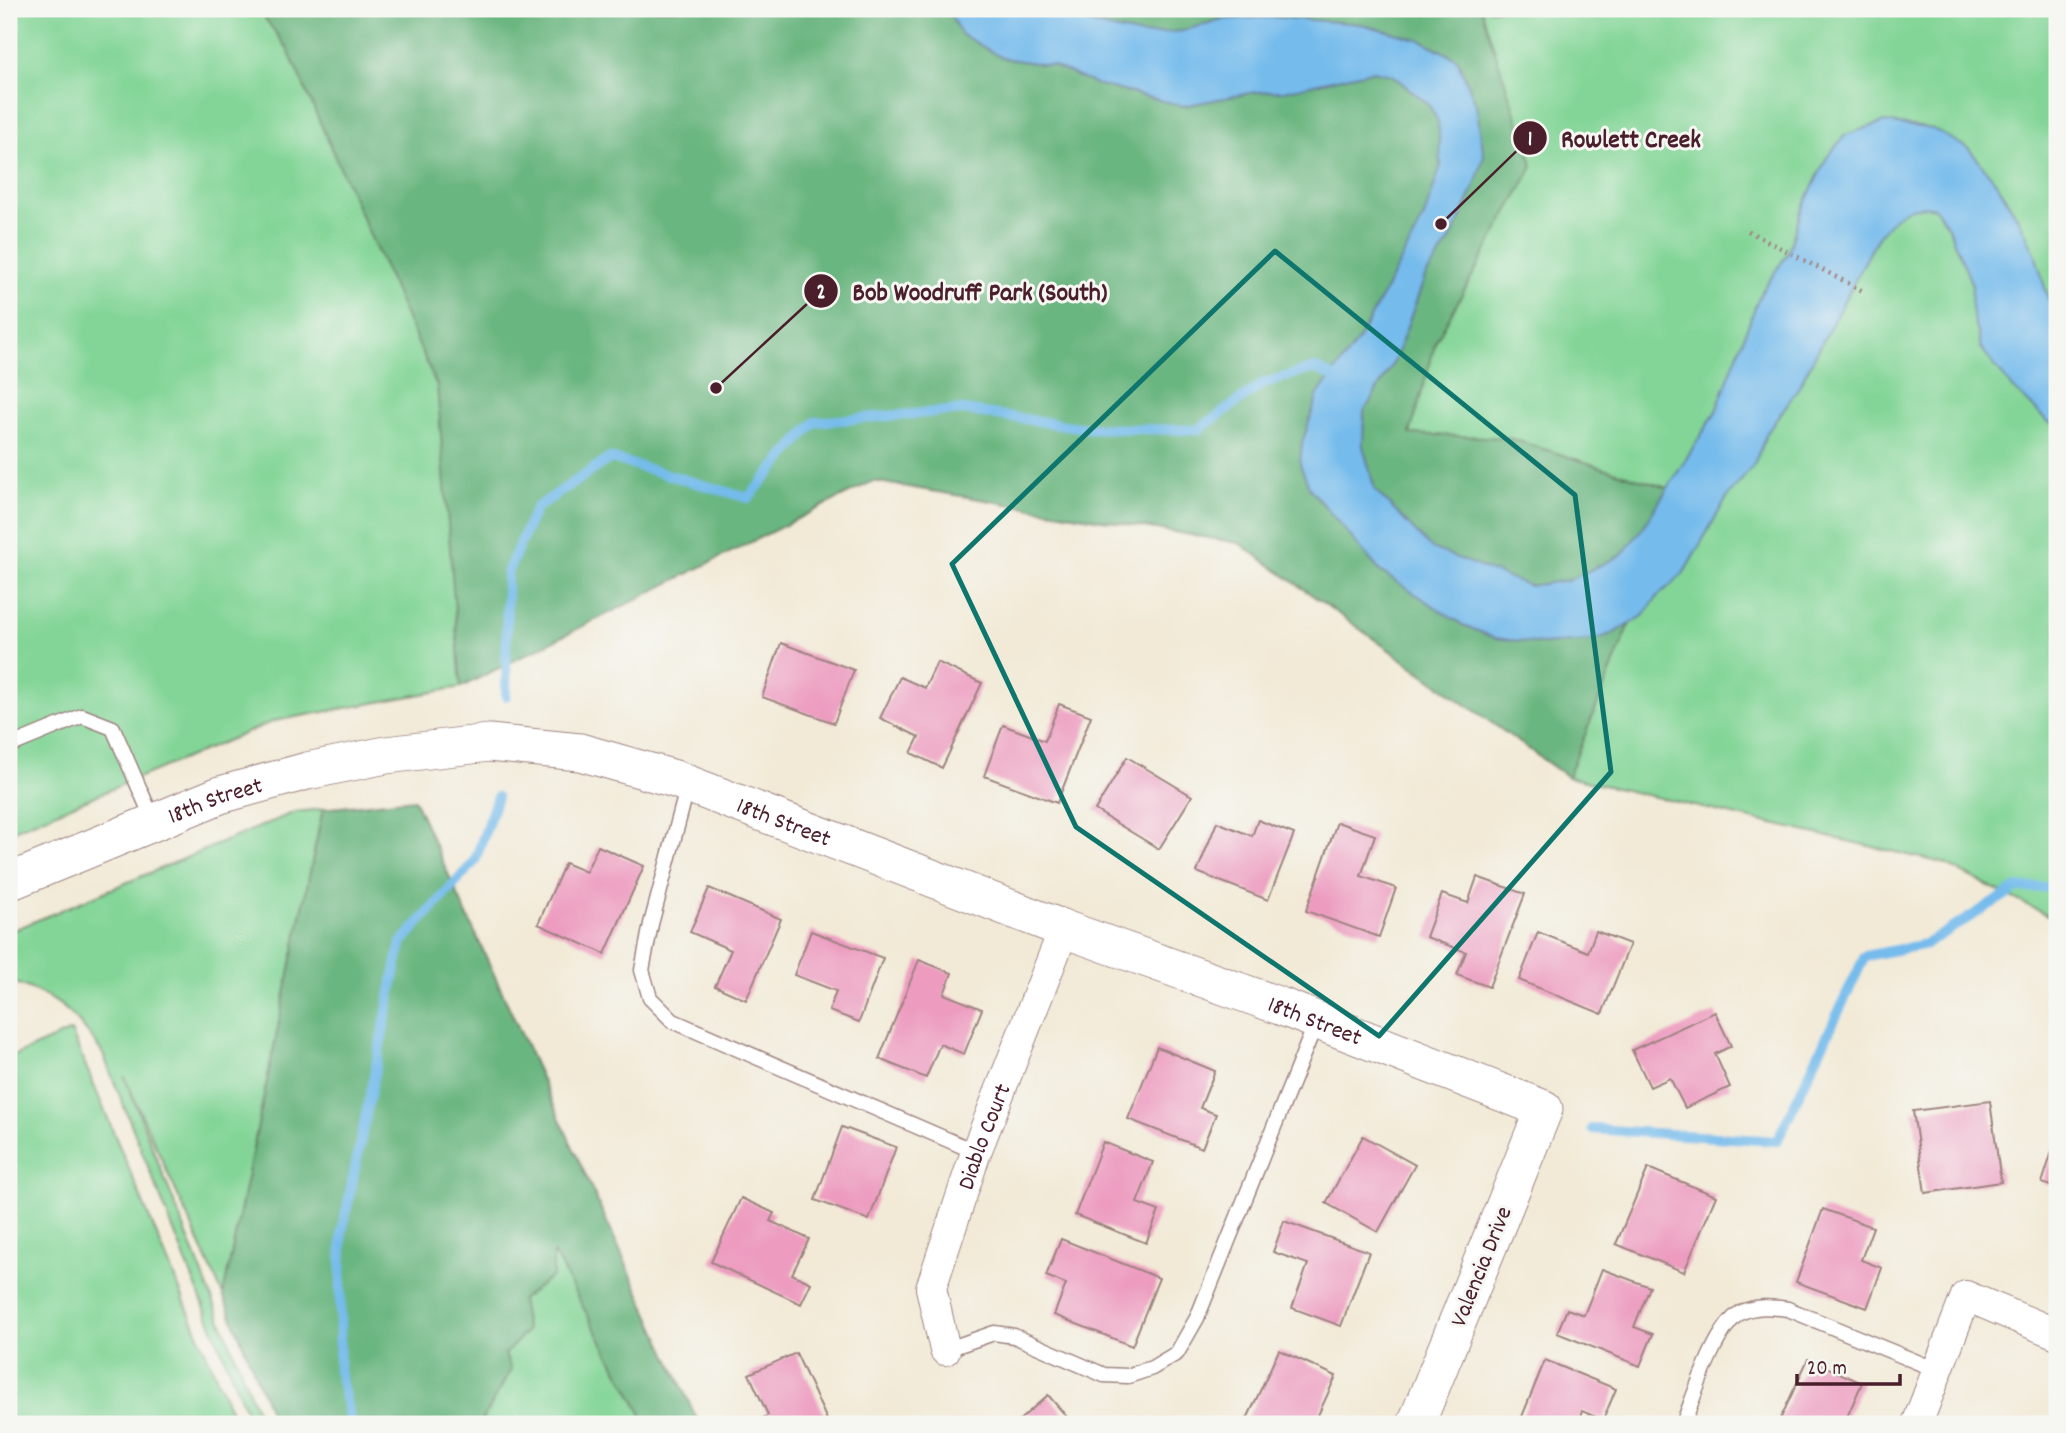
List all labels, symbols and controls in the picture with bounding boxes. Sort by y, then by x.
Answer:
callout: Rowlett Creek [1512,114,1715,161]
text: Rowlett Creek [1561,123,1701,160]
text: 1 [1528,126,1532,156]
callout: Bob Woodruff Park (South) [803,268,1121,315]
text: Bob Woodruff Park (South) [853,276,1108,313]
text: 2 [816,279,826,309]
street label: 18th Street [163,770,267,835]
street label: 18th Street [731,790,835,858]
street label: 18th Street [1262,989,1366,1056]
street label: Diablo Court [951,1079,1021,1195]
street label: Valencia Drive [1443,1202,1522,1332]
scale bar [1797,1342,1900,1386]
text: 20 m [1807,1355,1847,1385]

